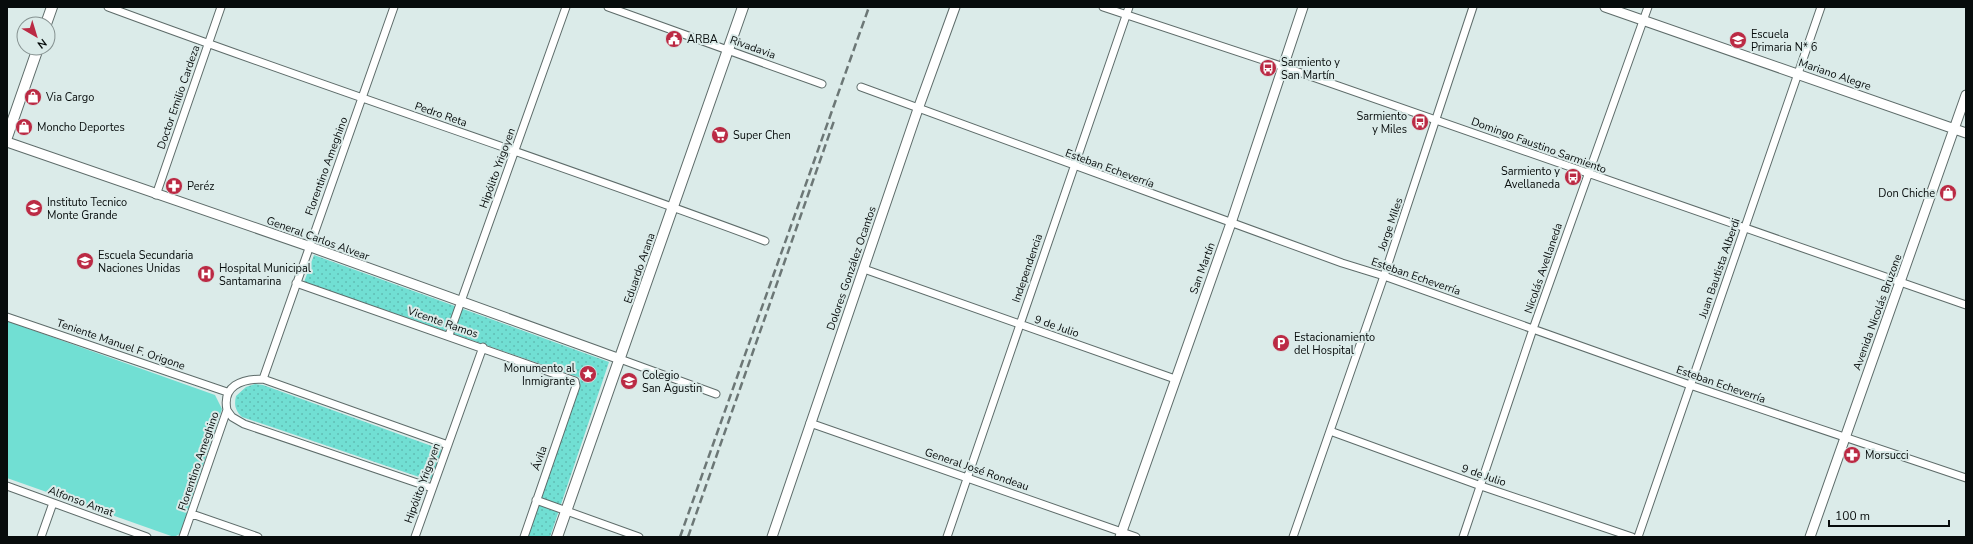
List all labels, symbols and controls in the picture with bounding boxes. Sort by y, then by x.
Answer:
north arrow [16,16,56,56]
place label: Escuela Primaria N* 6 [1751,27,1818,55]
public building icon: ARBA [664,29,684,49]
school or university icon: Escuela Primaria N* 6 [1728,30,1748,50]
place label: ARBA [687,32,718,47]
street label: Rivadavia [728,32,778,63]
text: N [34,35,50,52]
street label: Doctor Emilio Cardeza [154,43,203,151]
place label: Sarmiento y San Martín [1281,55,1340,83]
street label: Mariano Alegre [1796,55,1873,94]
bus stop icon: Sarmiento y San Martín [1258,58,1278,78]
shop icon: Via Cargo [23,87,43,107]
place label: Via Cargo [45,90,94,105]
street label: Pedro Reta [413,98,469,130]
place label: Sarmiento y Miles [1356,109,1407,137]
bus stop icon: Sarmiento y Miles [1410,112,1430,132]
street label: Domingo Faustino Sarmiento [1469,114,1609,177]
street label: Florentino Ameghino [302,115,351,218]
shop icon: Moncho Deportes [14,117,34,137]
place label: Moncho Deportes [37,120,125,135]
supermarket icon: Super Chen [710,125,730,145]
street label: Hipólito Yrigoyen [476,126,519,210]
place label: Super Chen [733,128,791,143]
street label: Esteban Echeverría [1063,145,1157,192]
place label: Sarmiento y Avellaneda [1501,164,1560,192]
bus stop icon: Sarmiento y Avellaneda [1563,167,1583,187]
pharmacy icon: Peréz [164,176,184,196]
place label: Peréz [187,179,214,194]
shop icon: Don Chiche [1938,183,1958,203]
place label: Don Chiche [1878,186,1935,201]
place label: Instituto Tecnico Monte Grande [47,195,127,223]
street label: Jorge Miles [1374,196,1407,254]
school or university icon: Instituto Tecnico Monte Grande [24,198,44,218]
street label: Dolores González Ocantos [823,204,880,332]
street label: General Carlos Alvear [264,213,371,264]
street label: Juan Bautista Alberdi [1695,216,1744,321]
street label: Nicolás Avellaneda [1521,221,1566,315]
street label: Eduardo Arana [620,231,659,306]
street label: Independencia [1009,232,1046,305]
street label: San Martín [1186,240,1219,296]
place label: Escuela Secundaria Naciones Unidas [98,248,194,276]
school or university icon: Escuela Secundaria Naciones Unidas [75,251,95,271]
street label: Avenida Nicolás Bruzone [1849,252,1906,372]
street label: Esteban Echeverría [1369,254,1463,299]
place label: Hospital Municipal Santamarina [219,261,312,289]
hospital icon: Hospital Municipal Santamarina [196,264,216,284]
street label: Vicente Ramos [405,303,480,342]
street label: 9 de Julio [1033,312,1081,341]
street label: Teniente Manuel F. Origone [54,315,187,374]
place label: Estacionamiento del Hospital [1294,330,1375,358]
parking icon: Estacionamiento del Hospital [1271,333,1291,353]
place label: Monumento al Inmigrante [504,361,576,389]
street label: Esteban Echeverría [1674,362,1768,407]
place icon: Monumento al Inmigrante [578,364,598,384]
place label: Colegio San Agustin [642,368,702,396]
school or university icon: Colegio San Agustin [619,371,639,391]
street label: Florentino Ameghino [174,410,222,513]
street label: Hipólito Yrigoyen [401,441,444,525]
street label: Ávila [527,443,551,472]
street label: General José Rondeau [923,445,1031,494]
pharmacy icon: Morsucci [1842,445,1862,465]
place label: Morsucci [1865,448,1909,463]
street label: 9 de Julio [1460,461,1508,490]
street label: Alfonso Amat [46,483,116,520]
scale bar [1829,502,1949,528]
text: 100 m [1835,508,1870,524]

